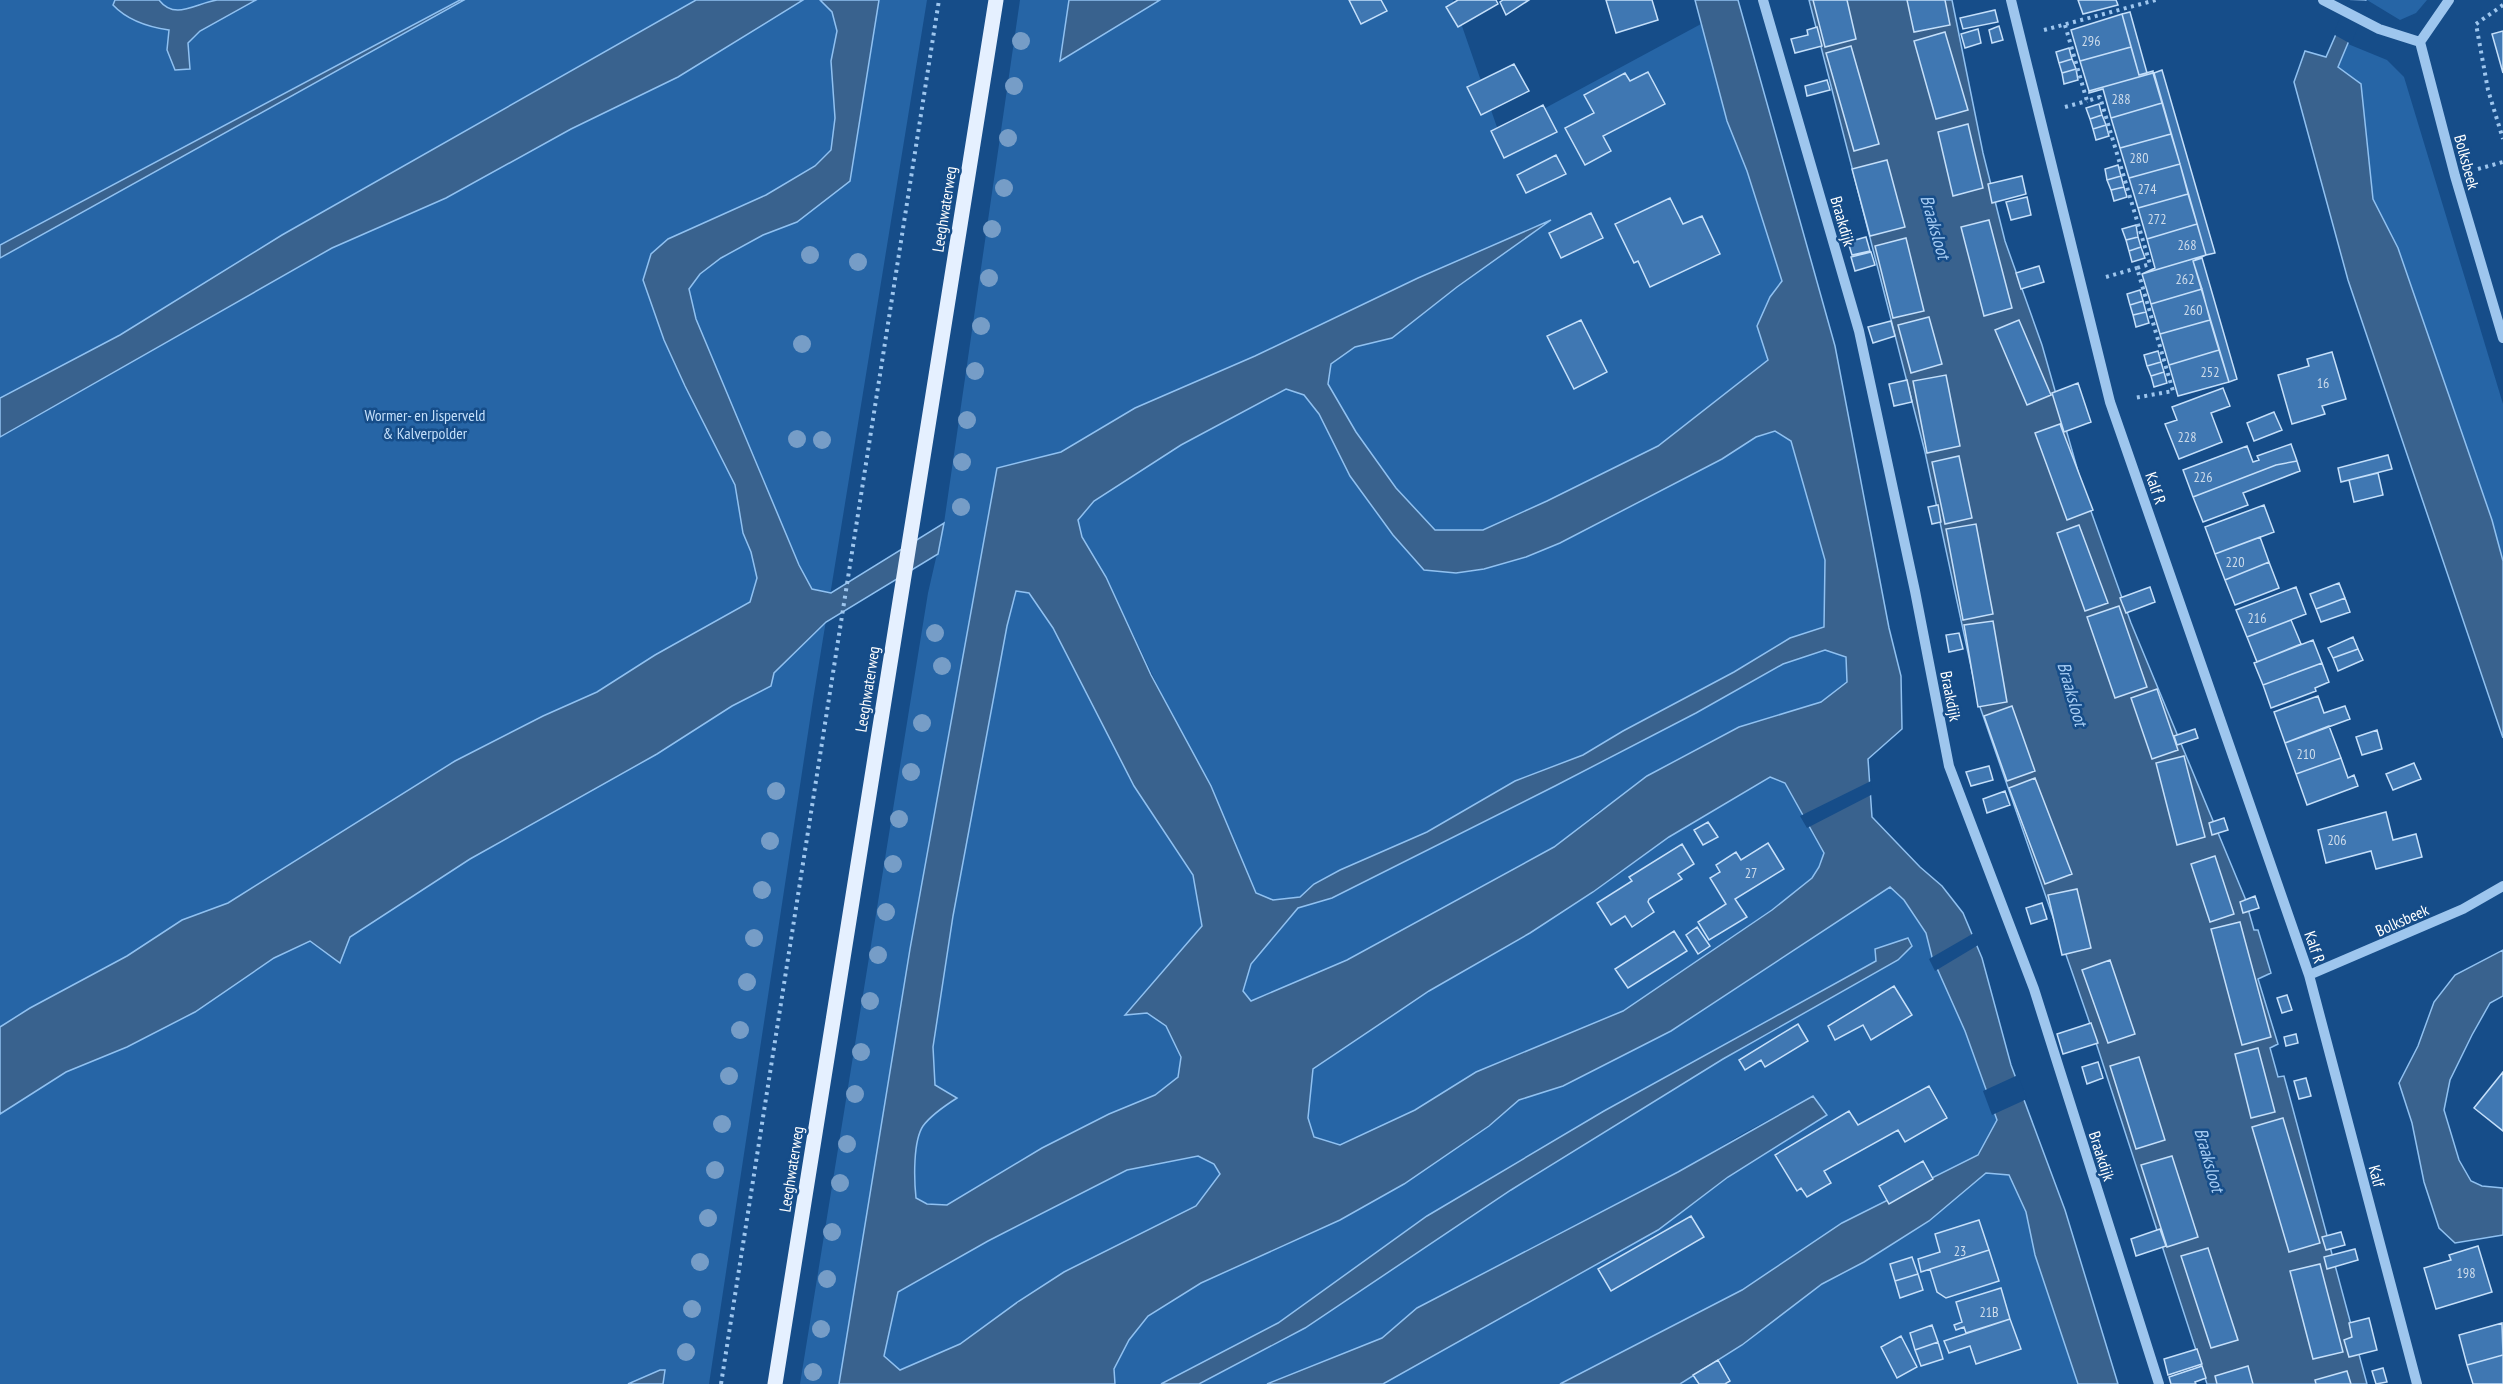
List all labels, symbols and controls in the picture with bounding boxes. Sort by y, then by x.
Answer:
house number: 296 [2082,32,2100,50]
house number: 288 [2112,90,2130,108]
street label: Bolksbeek [2450,132,2484,192]
house number: 280 [2130,149,2148,167]
street label: Leeghwaterweg [927,165,961,253]
house number: 274 [2138,180,2157,198]
water label: Braaksloot [1915,192,1956,264]
street label: Braakdijk [1826,194,1860,249]
house number: 272 [2148,210,2166,228]
house number: 268 [2178,236,2196,254]
house number: 262 [2176,270,2194,288]
house number: 260 [2184,301,2202,319]
house number: 252 [2201,363,2219,381]
house number: 16 [2317,374,2329,392]
park label: Wormer- en Jisperveld & Kalverpolder [364,405,486,443]
house number: 228 [2178,428,2196,446]
house number: 226 [2194,468,2212,486]
street label: Kalf R [2141,469,2171,507]
house number: 220 [2226,553,2244,571]
house number: 216 [2248,609,2266,627]
street label: Leeghwaterweg [850,645,884,733]
water label: Braaksloot [2052,659,2093,731]
street label: Braakdijk [1936,669,1966,724]
house number: 210 [2297,745,2315,763]
house number: 206 [2328,831,2346,849]
house number: 27 [1745,864,1757,882]
street label: Bolksbeek [2372,899,2432,941]
street label: Kalf R [2300,928,2330,966]
street label: Leeghwaterweg [774,1125,808,1213]
water label: Braaksloot [2189,1125,2230,1197]
street label: Braakdijk [2085,1129,2120,1184]
street label: Kalf [2365,1163,2390,1190]
house number: 23 [1954,1242,1966,1260]
house number: 198 [2457,1264,2475,1282]
house number: 21B [1979,1303,1999,1321]

